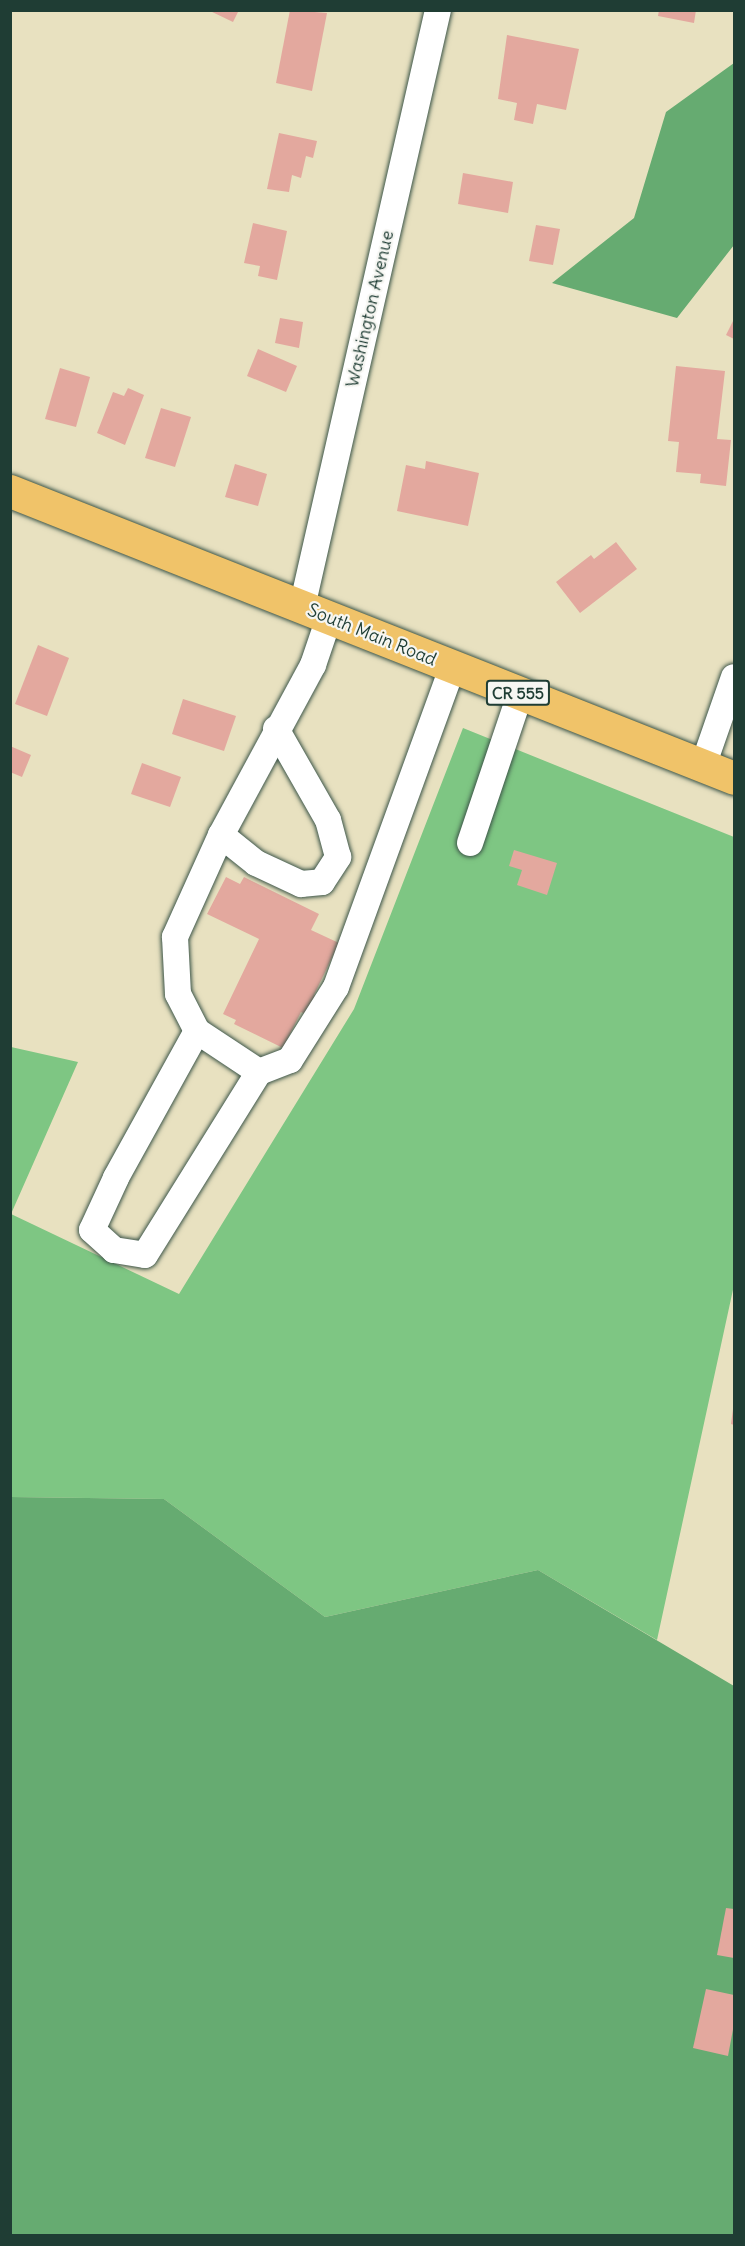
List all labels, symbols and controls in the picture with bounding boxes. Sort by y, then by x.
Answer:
street label: Washington Avenue [341,228,399,390]
street label: South Main Road [304,599,440,671]
road number: CR 555 [485,680,551,706]

